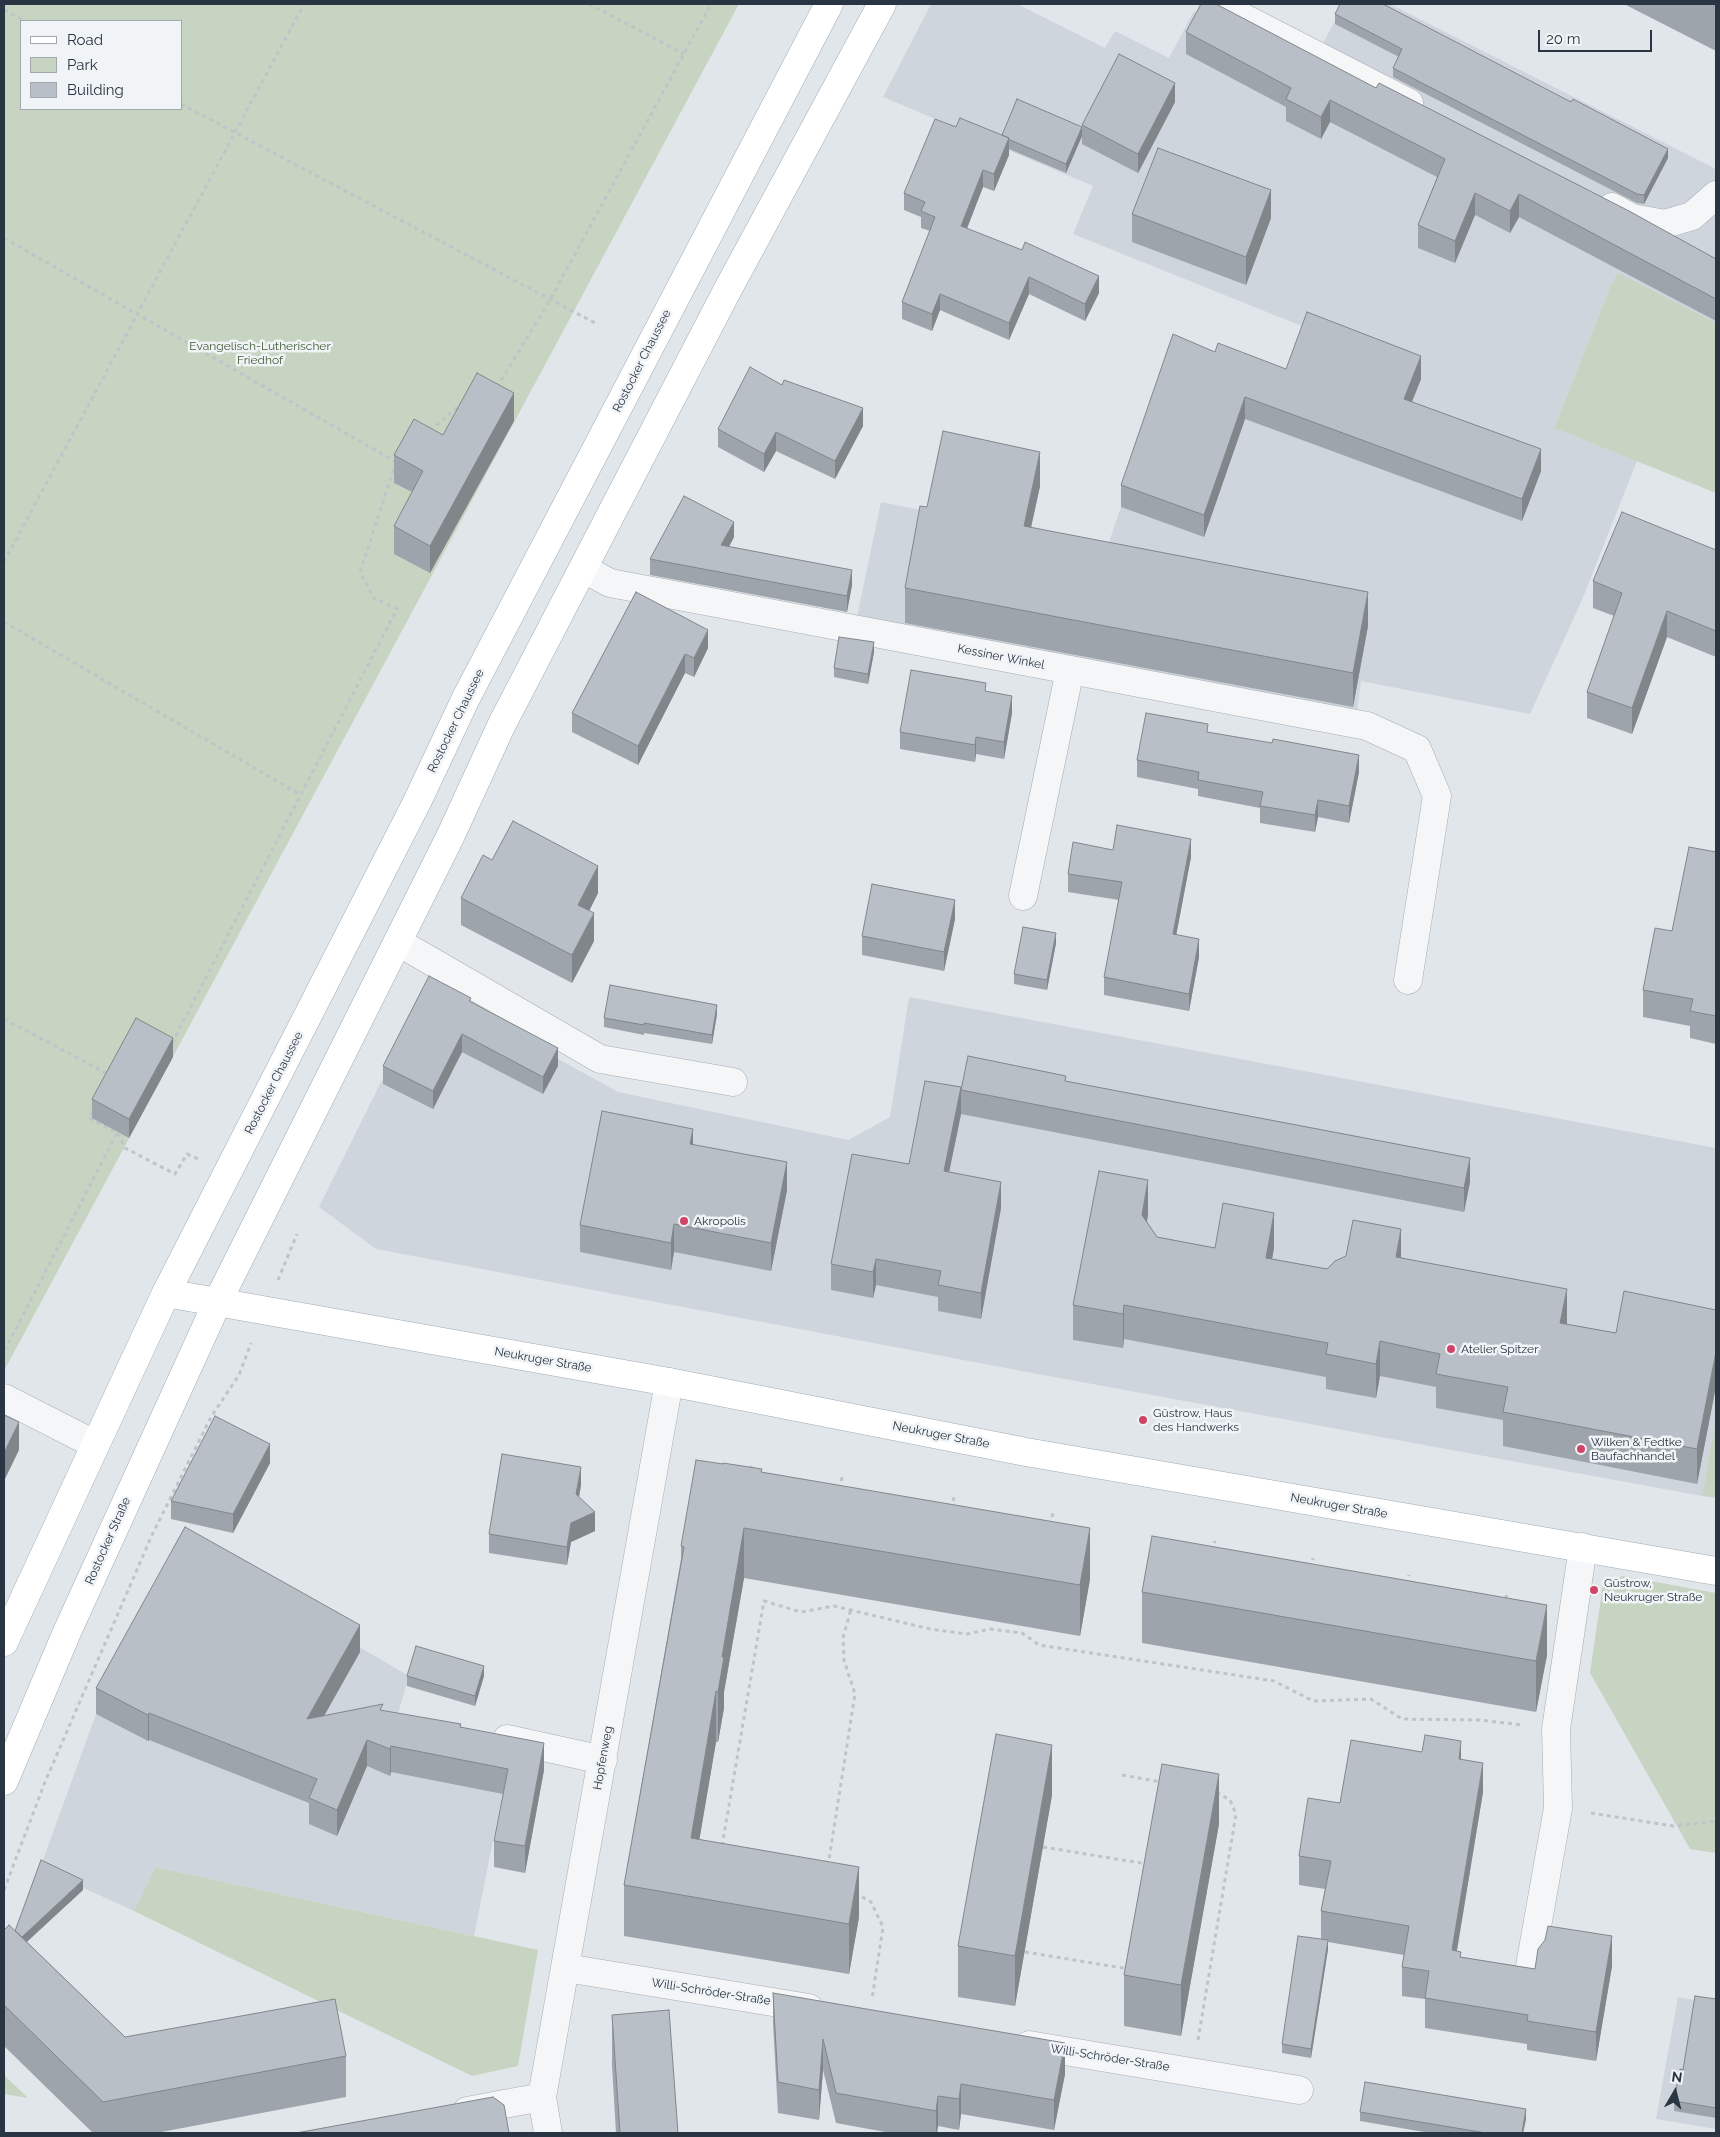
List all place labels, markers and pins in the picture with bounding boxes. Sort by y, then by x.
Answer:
place label: Akropolis [694,1214,746,1228]
marker: Akropolis [678,1215,690,1227]
place label: Atelier Spitzer [1461,1342,1538,1356]
marker: Atelier Spitzer [1445,1343,1457,1355]
place label: Güstrow, Haus des Handwerks [1153,1406,1239,1434]
marker: Güstrow, Haus des Handwerks [1137,1414,1149,1426]
place label: Wilken & Fedtke Baufachhandel [1591,1435,1682,1463]
marker: Wilken & Fedtke Baufachhandel [1575,1443,1587,1455]
place label: Güstrow, Neukruger Straße [1604,1576,1702,1604]
marker: Güstrow, Neukruger Straße [1588,1584,1600,1596]

